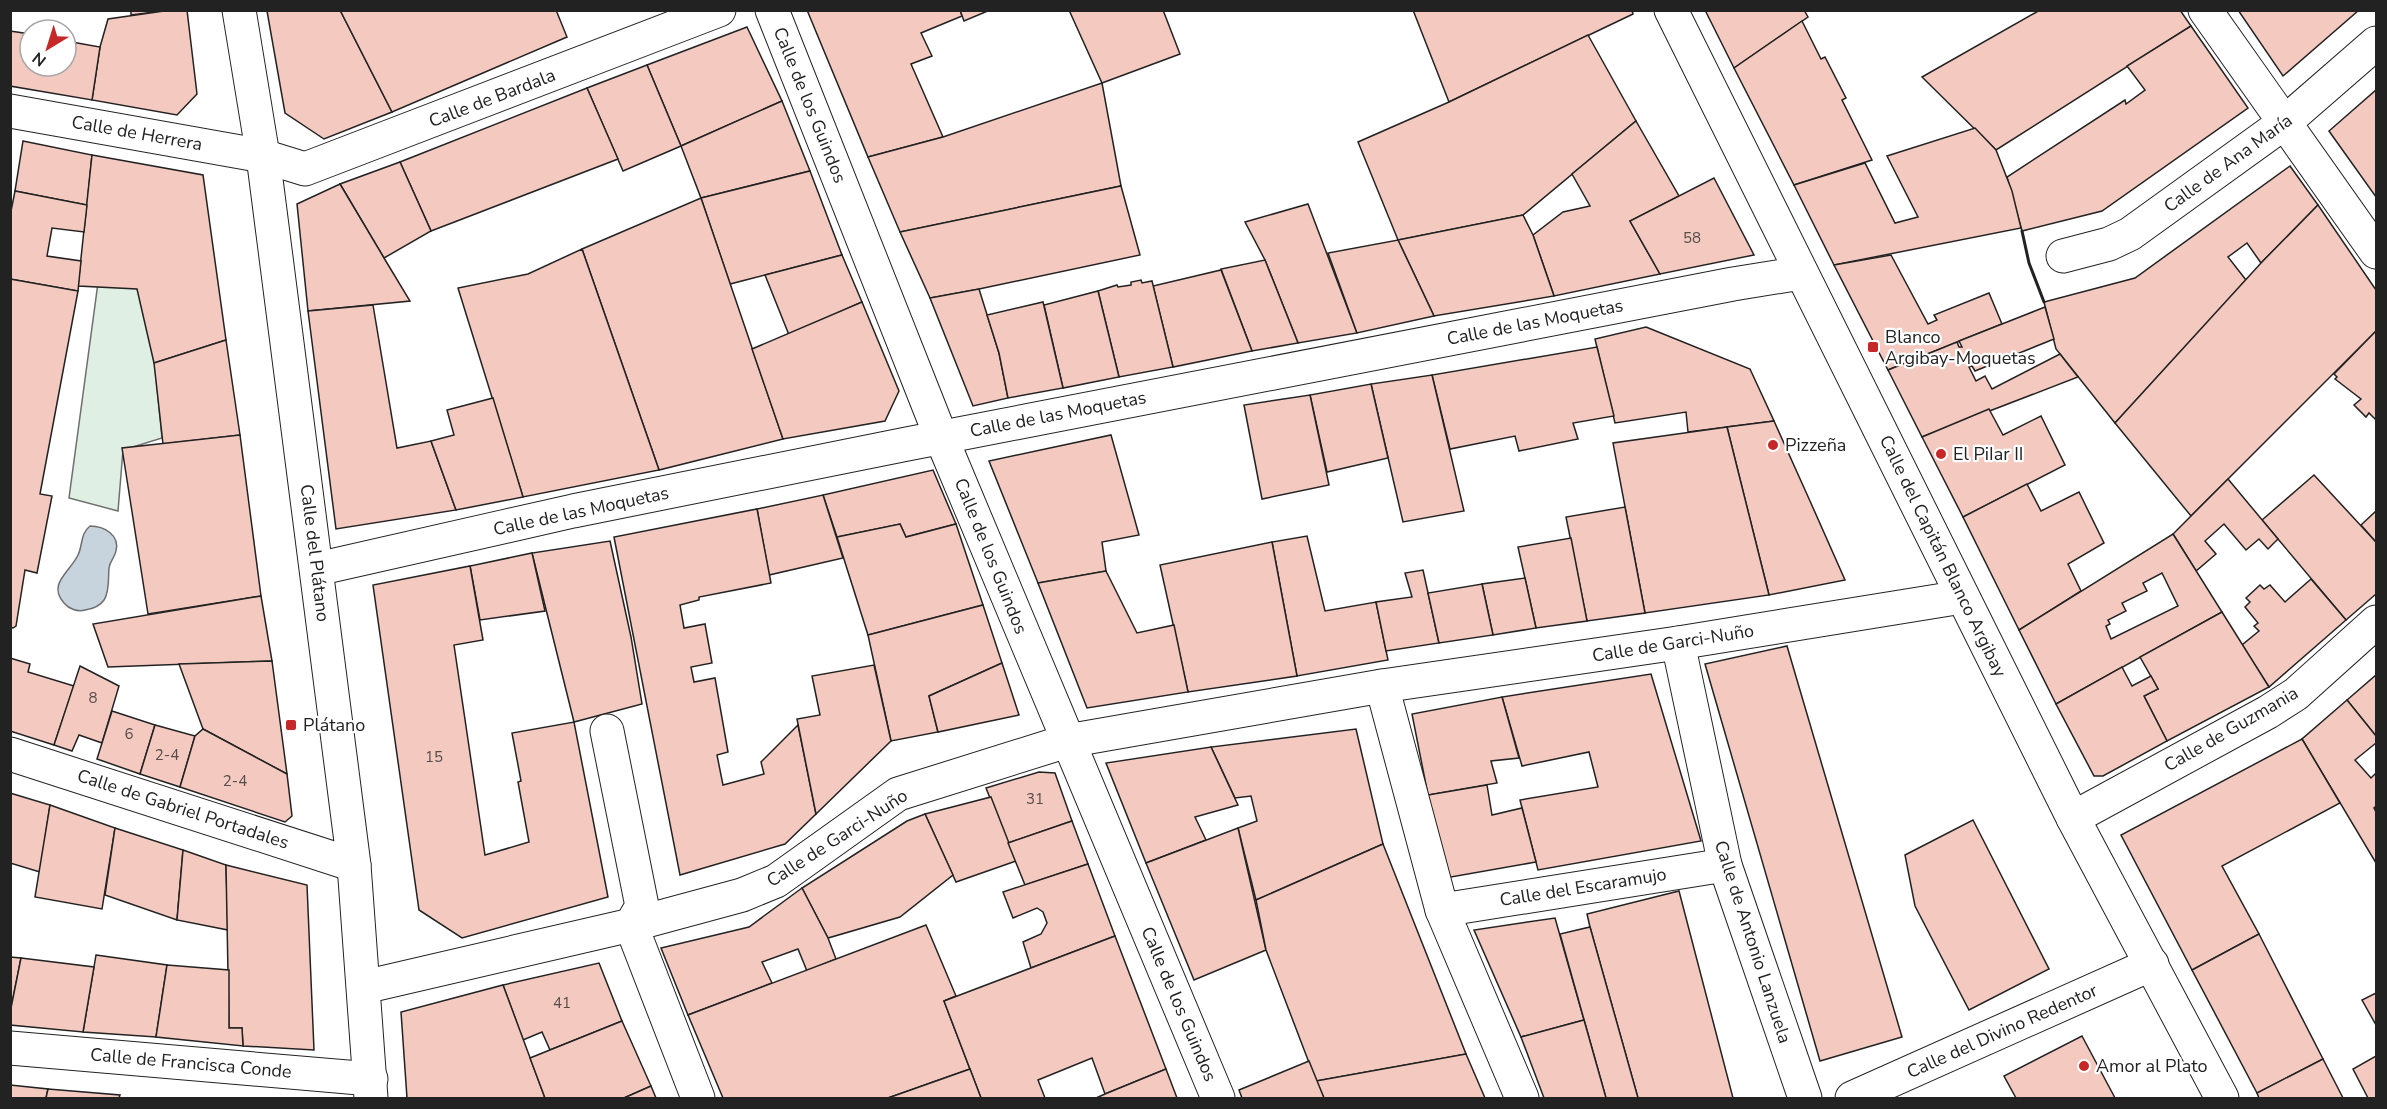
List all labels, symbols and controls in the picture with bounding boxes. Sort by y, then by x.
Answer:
north arrow [18,18,78,78]
street label: Calle de los Guindos [768,24,852,186]
text: N [28,47,51,71]
street label: Calle de Bardala [425,63,559,133]
street label: Calle de Ana María [2159,108,2297,218]
street label: Calle de Herrera [70,110,204,156]
house number: 58 [1683,228,1701,248]
street label: Calle de las Moquetas [1445,293,1625,351]
place label: Blanco Argibay-Moquetas [1885,325,2036,370]
marker: Blanco Argibay-Moquetas [1866,340,1880,354]
street label: Calle de las Moquetas [968,385,1148,443]
street label: Calle del Capitán Blanco Argibay [1874,431,2012,682]
place label: Pizzeña [1785,433,1846,457]
marker: Pizzeña [1766,438,1780,452]
place label: El PiIar II [1953,442,2023,466]
marker: El PiIar II [1934,447,1948,461]
street label: Calle de los Guindos [949,475,1033,637]
street label: Calle de las Moquetas [491,481,671,541]
street label: Calle del Plátano [295,483,335,623]
street label: Calle de Garci-Nuño [1590,618,1756,668]
street label: Calle de Guzmania [2160,681,2302,777]
house number: 8 [88,688,98,708]
place label: Plátano [303,713,365,737]
marker: Plátano [284,718,298,732]
house number: 6 [124,724,134,744]
house number: 2-4 [155,745,179,765]
house number: 15 [425,747,443,767]
street label: Calle de Gabriel Portadales [74,763,292,855]
house number: 2-4 [223,771,247,791]
street label: Calle de Garci-Nuño [762,783,912,893]
house number: 31 [1026,789,1044,809]
street label: Calle de Antonio Lanzuela [1709,838,1797,1046]
street label: Calle del Escaramujo [1498,862,1668,912]
street label: Calle de los Guindos [1136,923,1222,1085]
street label: Calle del Divino Redentor [1903,978,2102,1084]
house number: 41 [553,993,571,1013]
street label: Calle de Francisca Conde [89,1042,293,1084]
place label: Amor al Plato [2096,1054,2208,1078]
marker: Amor al Plato [2077,1059,2091,1073]

